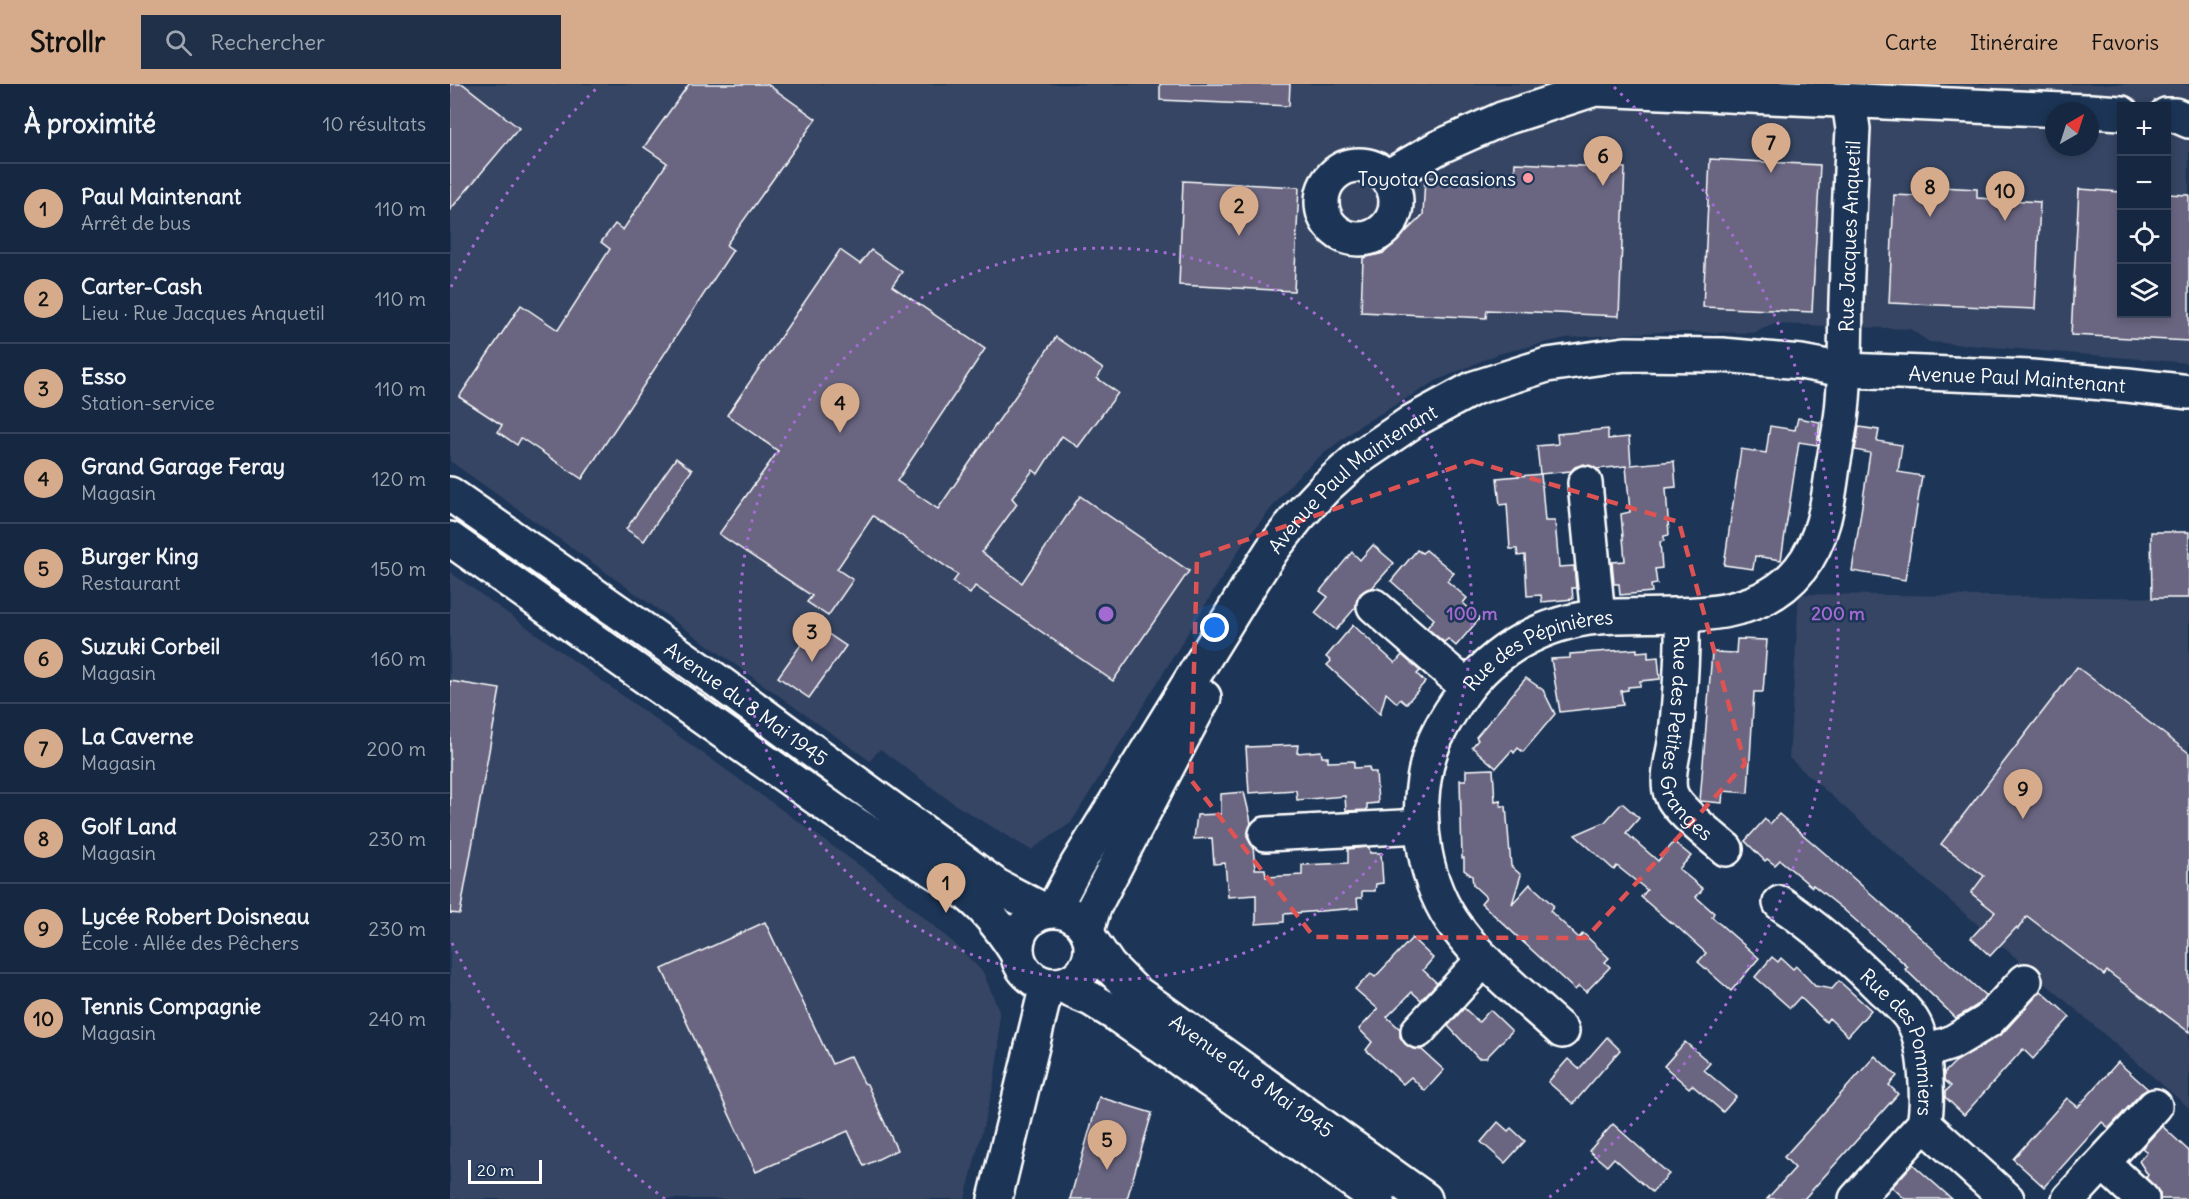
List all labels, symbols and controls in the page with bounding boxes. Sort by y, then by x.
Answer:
search box [141,15,561,69]
text: Strollr [30,24,105,60]
icon: search [162,26,195,59]
text: Rechercher [210,28,325,56]
text: Carte [1885,29,1937,56]
text: Itinéraire [1970,29,2058,56]
text: Favoris [2091,29,2159,56]
north arrow [2045,102,2099,156]
map controls [2117,102,2171,318]
button: + [2117,102,2171,156]
text: À proximité [24,107,156,140]
text: 10 résultats [323,111,426,136]
pin: 7 [1752,124,1790,173]
pin: 6 [1584,136,1622,186]
street label: Rue Jacques Anquetil [1833,140,1865,332]
button: − [2117,156,2171,210]
place label: Toyota Occasions [1358,166,1516,191]
pin: 8 [1910,168,1950,217]
marker: Toyota Occasions [1521,171,1535,185]
pin: 10 [1986,172,2024,221]
text: Paul Maintenant [81,182,241,210]
pin: 2 [1220,186,1258,236]
text: 1 [40,196,47,221]
text: 110 m [375,196,426,221]
text: Arrêt de bus [81,210,191,235]
button: locate [2117,210,2171,264]
button: layers [2117,264,2171,318]
text: Carter-Cash [81,272,203,300]
text: 2 [38,286,49,311]
text: 110 m [375,286,426,311]
text: Lieu · Rue Jacques Anquetil [81,300,325,325]
street label: Avenue Paul Maintenant [1908,360,2127,397]
text: Esso [81,362,126,390]
text: 3 [38,376,49,401]
text: 110 m [375,376,426,401]
pin: 4 [820,384,860,433]
text: Station-service [81,390,215,415]
street label: Avenue Paul Maintenant [1262,398,1441,558]
text: Grand Garage Feray [81,452,285,480]
text: 4 [38,466,49,491]
text: 120 m [372,466,426,491]
text: Magasin [81,480,156,505]
text: Burger King [81,542,199,570]
text: 5 [38,556,49,581]
text: 150 m [371,556,426,581]
text: Restaurant [81,570,180,595]
text: 100 m [1447,602,1498,625]
text: 200 m [1811,602,1865,625]
centre of rings [1096,604,1116,624]
street label: Rue des Pépinières [1457,604,1614,695]
pin: 3 [792,612,832,662]
your location [1200,613,1229,642]
text: Suzuki Corbeil [81,632,220,660]
street label: Rue des Petites Granges [1656,635,1718,845]
street label: Avenue du 8 Mai 1945 [660,636,833,771]
text: 6 [38,646,49,671]
text: 160 m [371,646,426,671]
text: Magasin [81,660,156,685]
text: La Caverne [81,722,194,750]
text: 7 [39,736,48,761]
text: 200 m [366,736,426,761]
text: Magasin [81,750,156,775]
pin: 9 [2004,770,2042,819]
text: Golf Land [81,812,177,840]
text: 8 [38,826,49,851]
text: 230 m [368,826,426,851]
text: Magasin [81,840,156,865]
pin: 1 [926,864,966,913]
text: Lycée Robert Doisneau [81,902,310,930]
text: 9 [38,916,49,941]
text: 230 m [368,916,426,941]
text: École · Allée des Pêchers [81,930,299,955]
street label: Rue des Pommiers [1856,963,1939,1117]
text: Tennis Compagnie [81,992,261,1020]
text: 10 [33,1006,54,1031]
text: 240 m [368,1006,426,1031]
street label: Avenue du 8 Mai 1945 [1165,1008,1339,1142]
text: Magasin [81,1020,156,1045]
pin: 5 [1088,1120,1126,1170]
scale bar [468,1157,542,1184]
text: 20 m [477,1160,514,1180]

